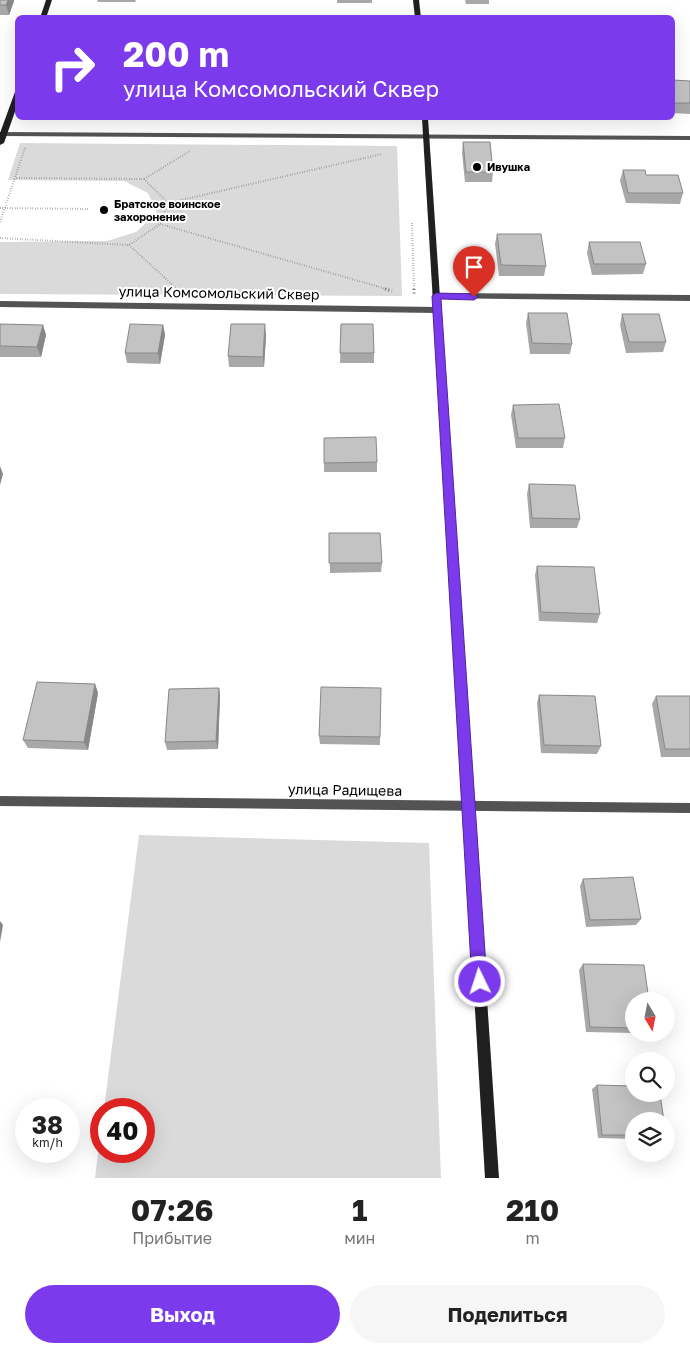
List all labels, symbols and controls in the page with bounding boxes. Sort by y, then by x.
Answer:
text: 200 m [123,33,229,75]
icon: right [40,35,105,100]
text: улица Комсомольский Сквер [123,75,439,102]
place label: Ивушка [487,160,530,173]
marker: Ивушка [471,161,483,173]
place label: Братское воинское захоронение [114,197,221,223]
marker: Братское воинское захоронение [98,204,110,216]
pin [453,246,495,297]
icon: arrive [460,253,488,281]
street label: улица Комсомольский Сквер [118,282,320,303]
street label: улица Радищева [288,780,402,799]
position arrow [453,955,505,1007]
north arrow [625,992,675,1042]
map controls [625,992,675,1162]
button: search [625,1052,675,1102]
speed limit sign: 40 [90,1098,155,1163]
text: 38 [32,1109,63,1140]
button: layers [625,1112,675,1162]
text: km/h [32,1135,63,1150]
text: 07:26 [131,1192,214,1228]
text: 1 [352,1192,368,1228]
text: 210 [506,1192,559,1228]
text: Прибытие [132,1228,212,1248]
text: мин [344,1228,375,1248]
text: m [526,1228,540,1248]
button: Выход [25,1285,340,1343]
button: Поделиться [350,1285,665,1343]

